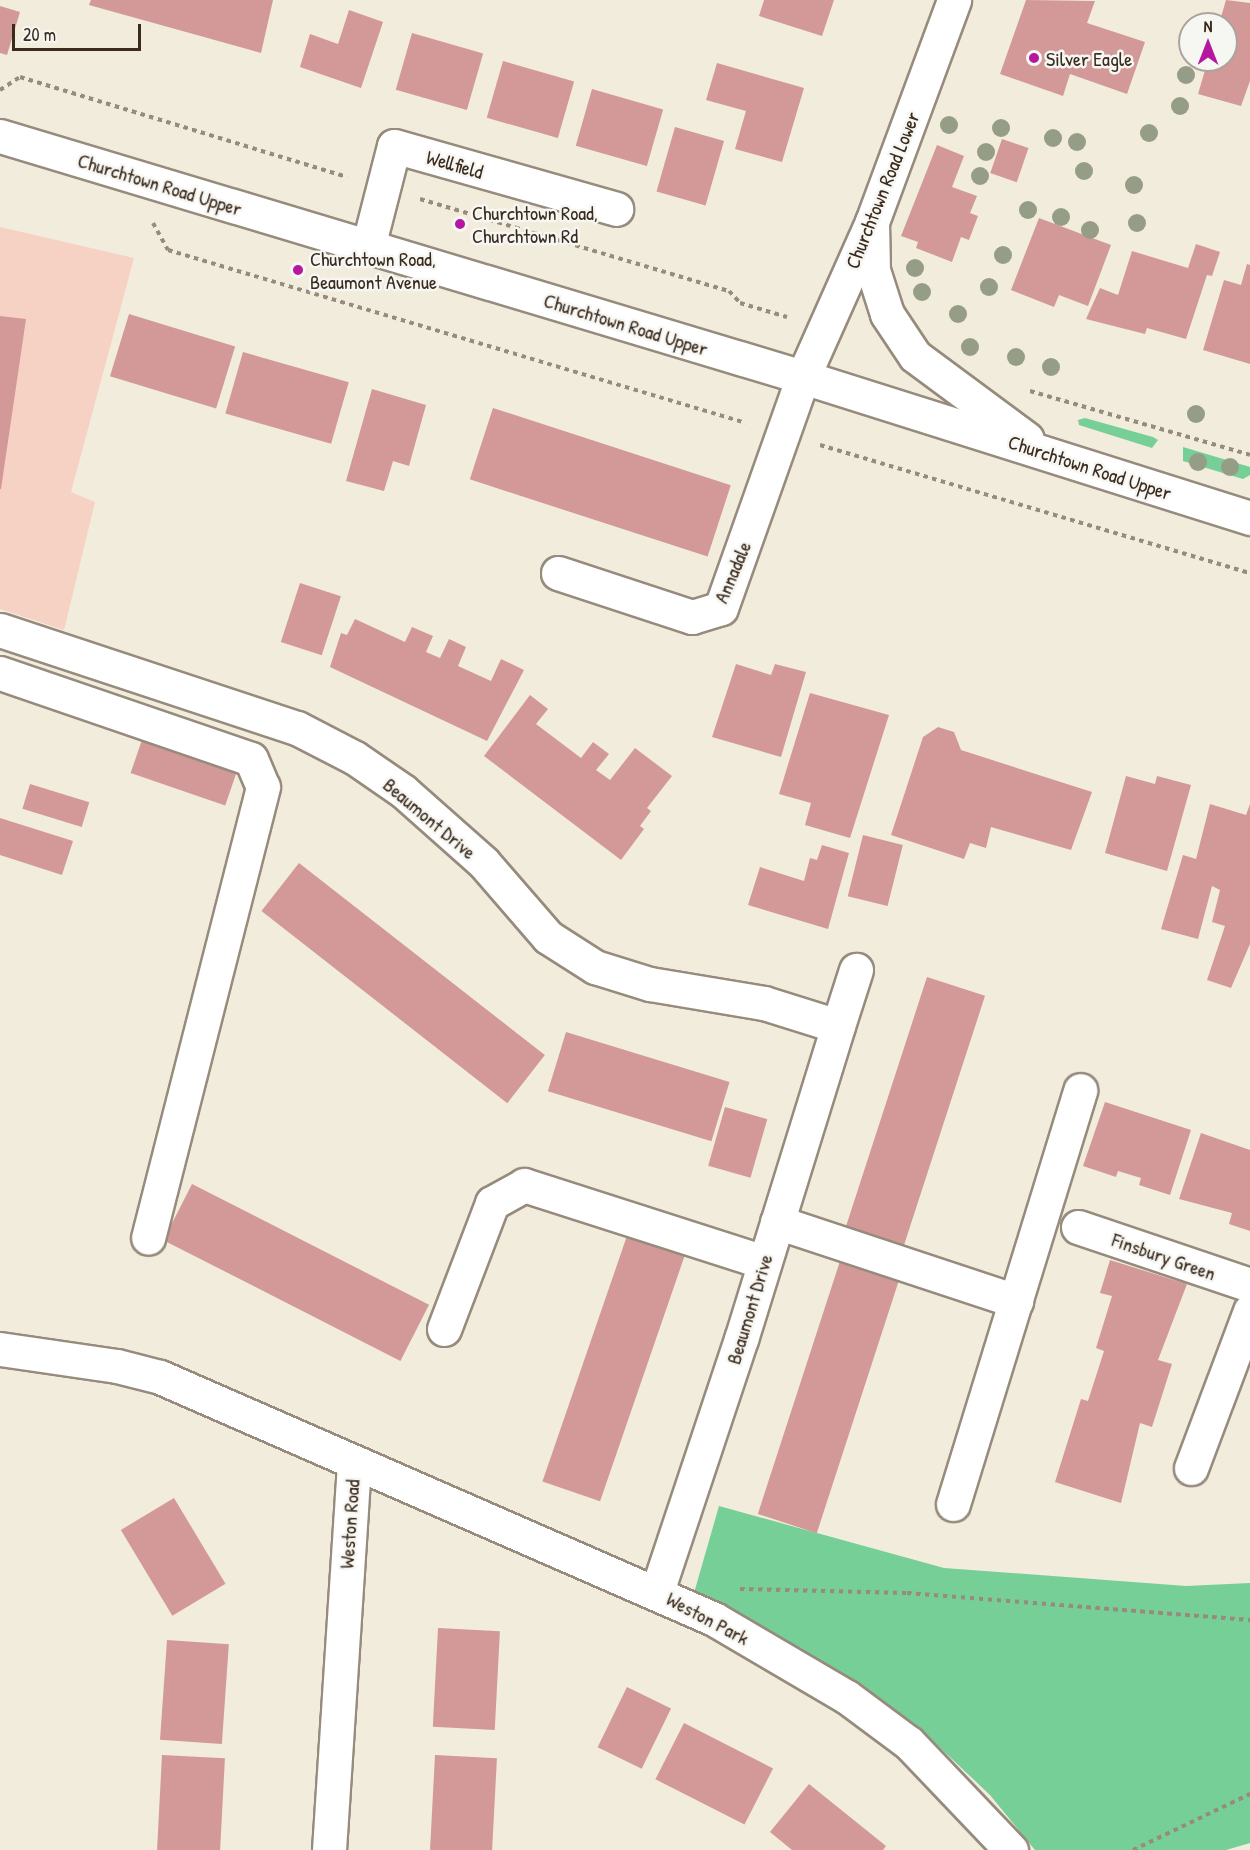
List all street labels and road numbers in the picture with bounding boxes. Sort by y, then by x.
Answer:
street label: Churchtown Road Lower [840,108,924,272]
street label: Wellfield [424,144,486,184]
street label: Churchtown Road Upper [75,148,245,220]
street label: Churchtown Road Upper [541,288,711,360]
street label: Churchtown Road Upper [1005,429,1175,505]
street label: Annadale [708,538,756,606]
street label: Beaumont Drive [379,772,481,864]
street label: Finsbury Green [1109,1227,1219,1285]
street label: Beaumont Drive [721,1251,777,1367]
street label: Weston Road [334,1479,364,1569]
street label: Weston Park [663,1586,753,1650]

